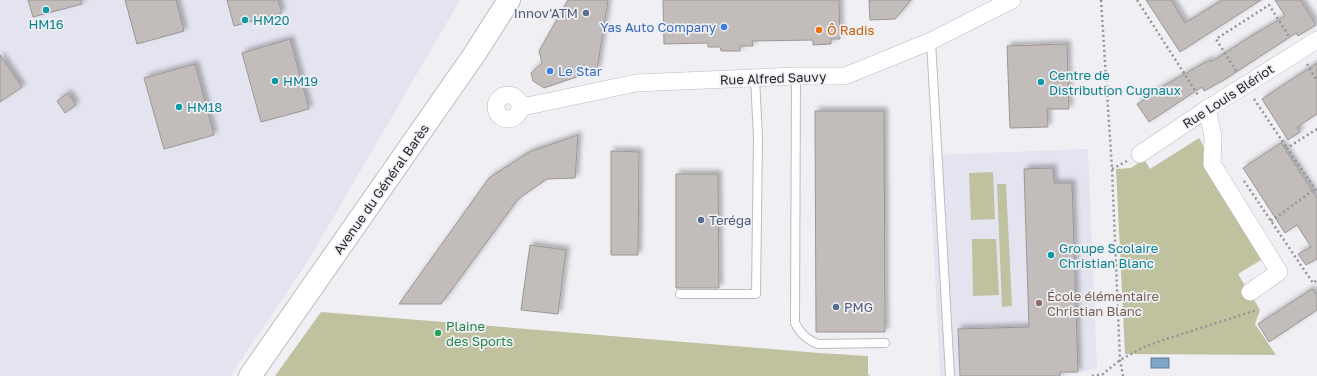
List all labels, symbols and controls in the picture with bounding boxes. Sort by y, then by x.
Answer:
marker: HM16 [41,5,51,15]
place label: Innov'ATM [514,5,578,21]
marker: Innov'ATM [581,8,591,18]
place label: HM20 [253,12,290,28]
marker: HM20 [240,15,250,25]
place label: HM16 [28,16,64,32]
place label: Yas Auto Company [600,19,717,35]
marker: Yas Auto Company [719,22,729,32]
place label: Ô Radis [827,22,874,38]
marker: Ô Radis [814,25,824,35]
street label: Rue Louis Blériot [1179,61,1277,131]
place label: Le Star [558,63,602,79]
marker: Le Star [545,66,555,76]
place label: Centre de Distribution Cugnaux [1049,67,1181,98]
street label: Rue Alfred Sauvy [719,68,827,88]
place label: HM19 [283,73,318,89]
marker: HM19 [270,76,280,86]
marker: Centre de Distribution Cugnaux [1036,77,1046,87]
place label: HM18 [187,99,222,115]
marker: HM18 [174,102,184,112]
street label: Avenue du Général Barès [330,121,432,257]
place label: Teréga [709,212,751,228]
marker: Teréga [696,215,706,225]
place label: Groupe Scolaire Christian Blanc [1059,240,1158,271]
marker: Groupe Scolaire Christian Blanc [1046,250,1056,260]
place label: École élémentaire Christian Blanc [1047,288,1159,319]
marker: École élémentaire Christian Blanc [1034,298,1044,308]
place label: PMG [844,299,873,315]
marker: PMG [831,302,841,312]
place label: Plaine des Sports [446,318,513,349]
marker: Plaine des Sports [433,328,443,338]

